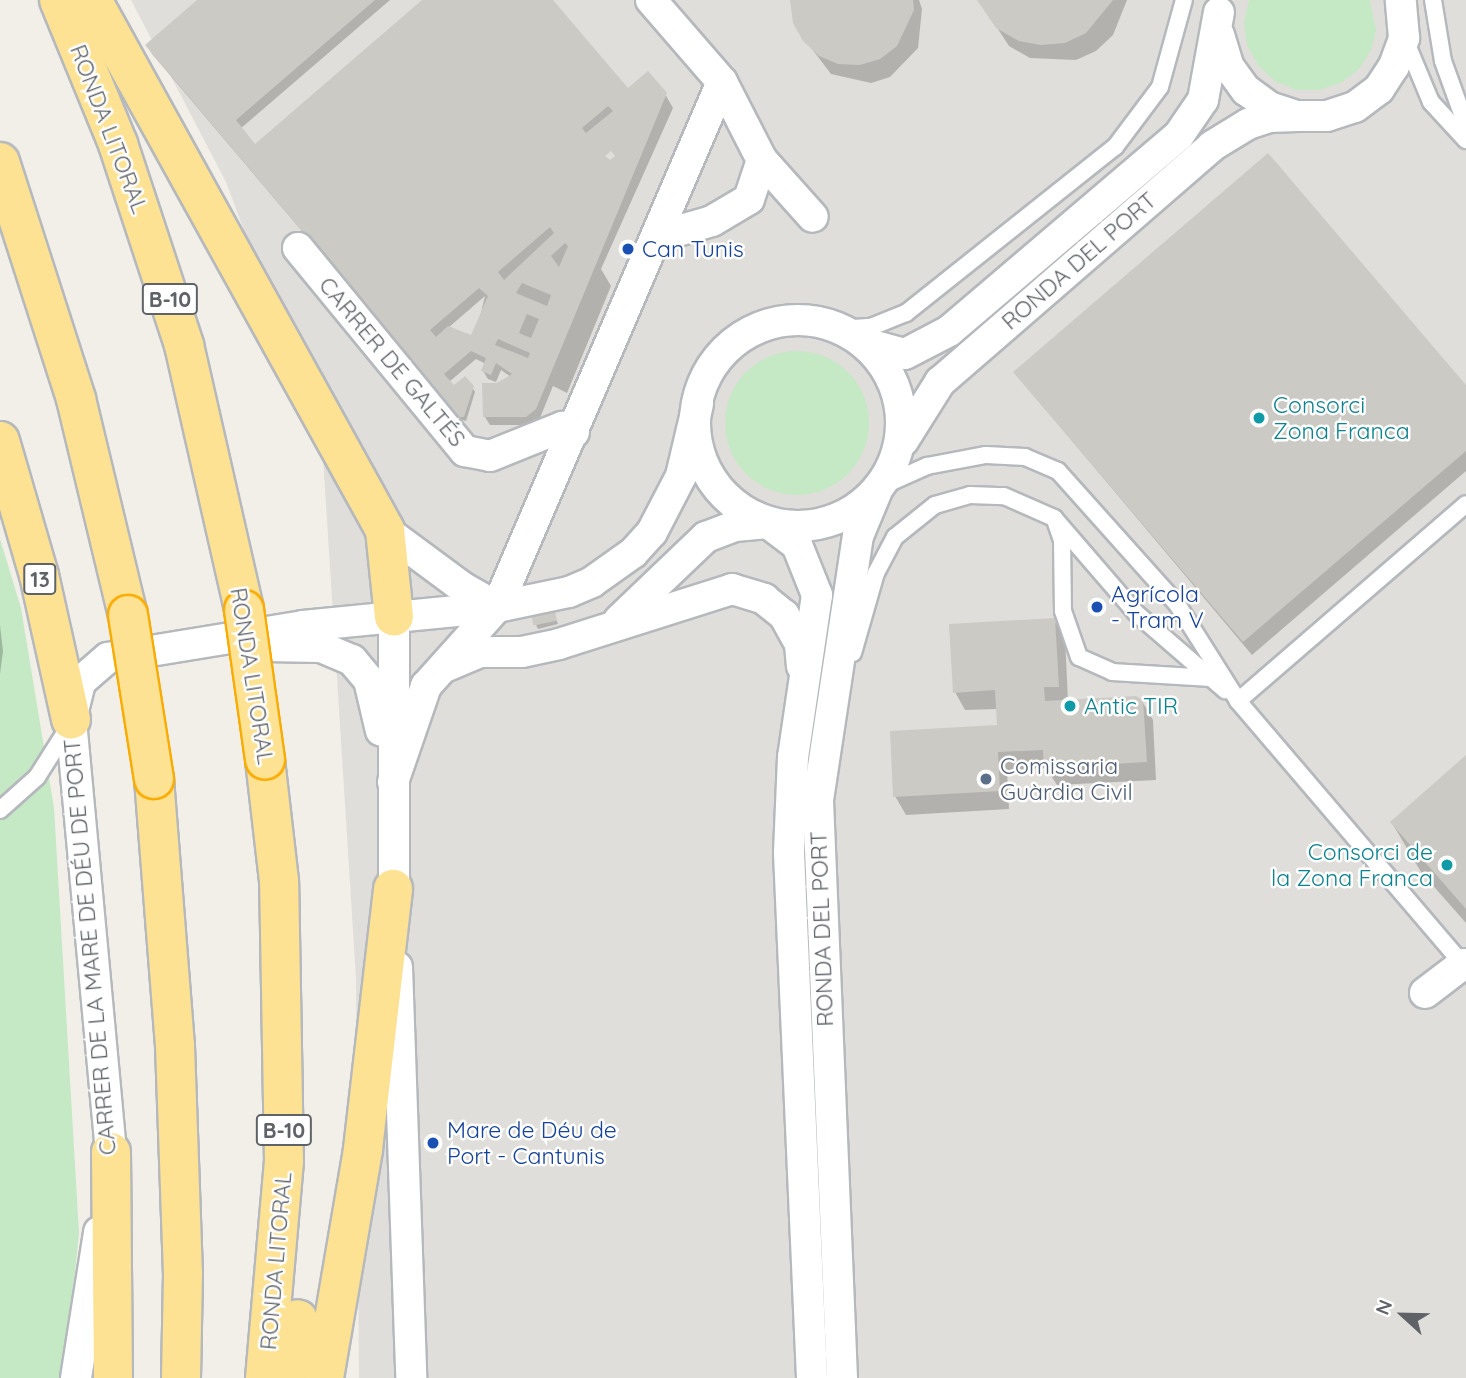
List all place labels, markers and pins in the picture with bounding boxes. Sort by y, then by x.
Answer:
place label: Can Tunis [642,235,744,263]
marker: Can Tunis [620,241,636,257]
place label: Consorci Zona Franca [1273,391,1410,445]
marker: Consorci Zona Franca [1251,410,1267,426]
place label: Agrícola - Tram V [1111,580,1204,634]
marker: Agrícola - Tram V [1089,599,1105,615]
place label: Antic TIR [1084,692,1178,720]
marker: Antic TIR [1062,698,1078,714]
place label: Comissaria Guàrdia Civil [1000,752,1133,806]
marker: Comissaria Guàrdia Civil [978,771,994,787]
place label: Consorci de la Zona Franca [1271,838,1433,892]
marker: Consorci de la Zona Franca [1439,857,1455,873]
place label: Mare de Déu de Port - Cantunis [447,1116,617,1170]
marker: Mare de Déu de Port - Cantunis [425,1135,441,1151]

